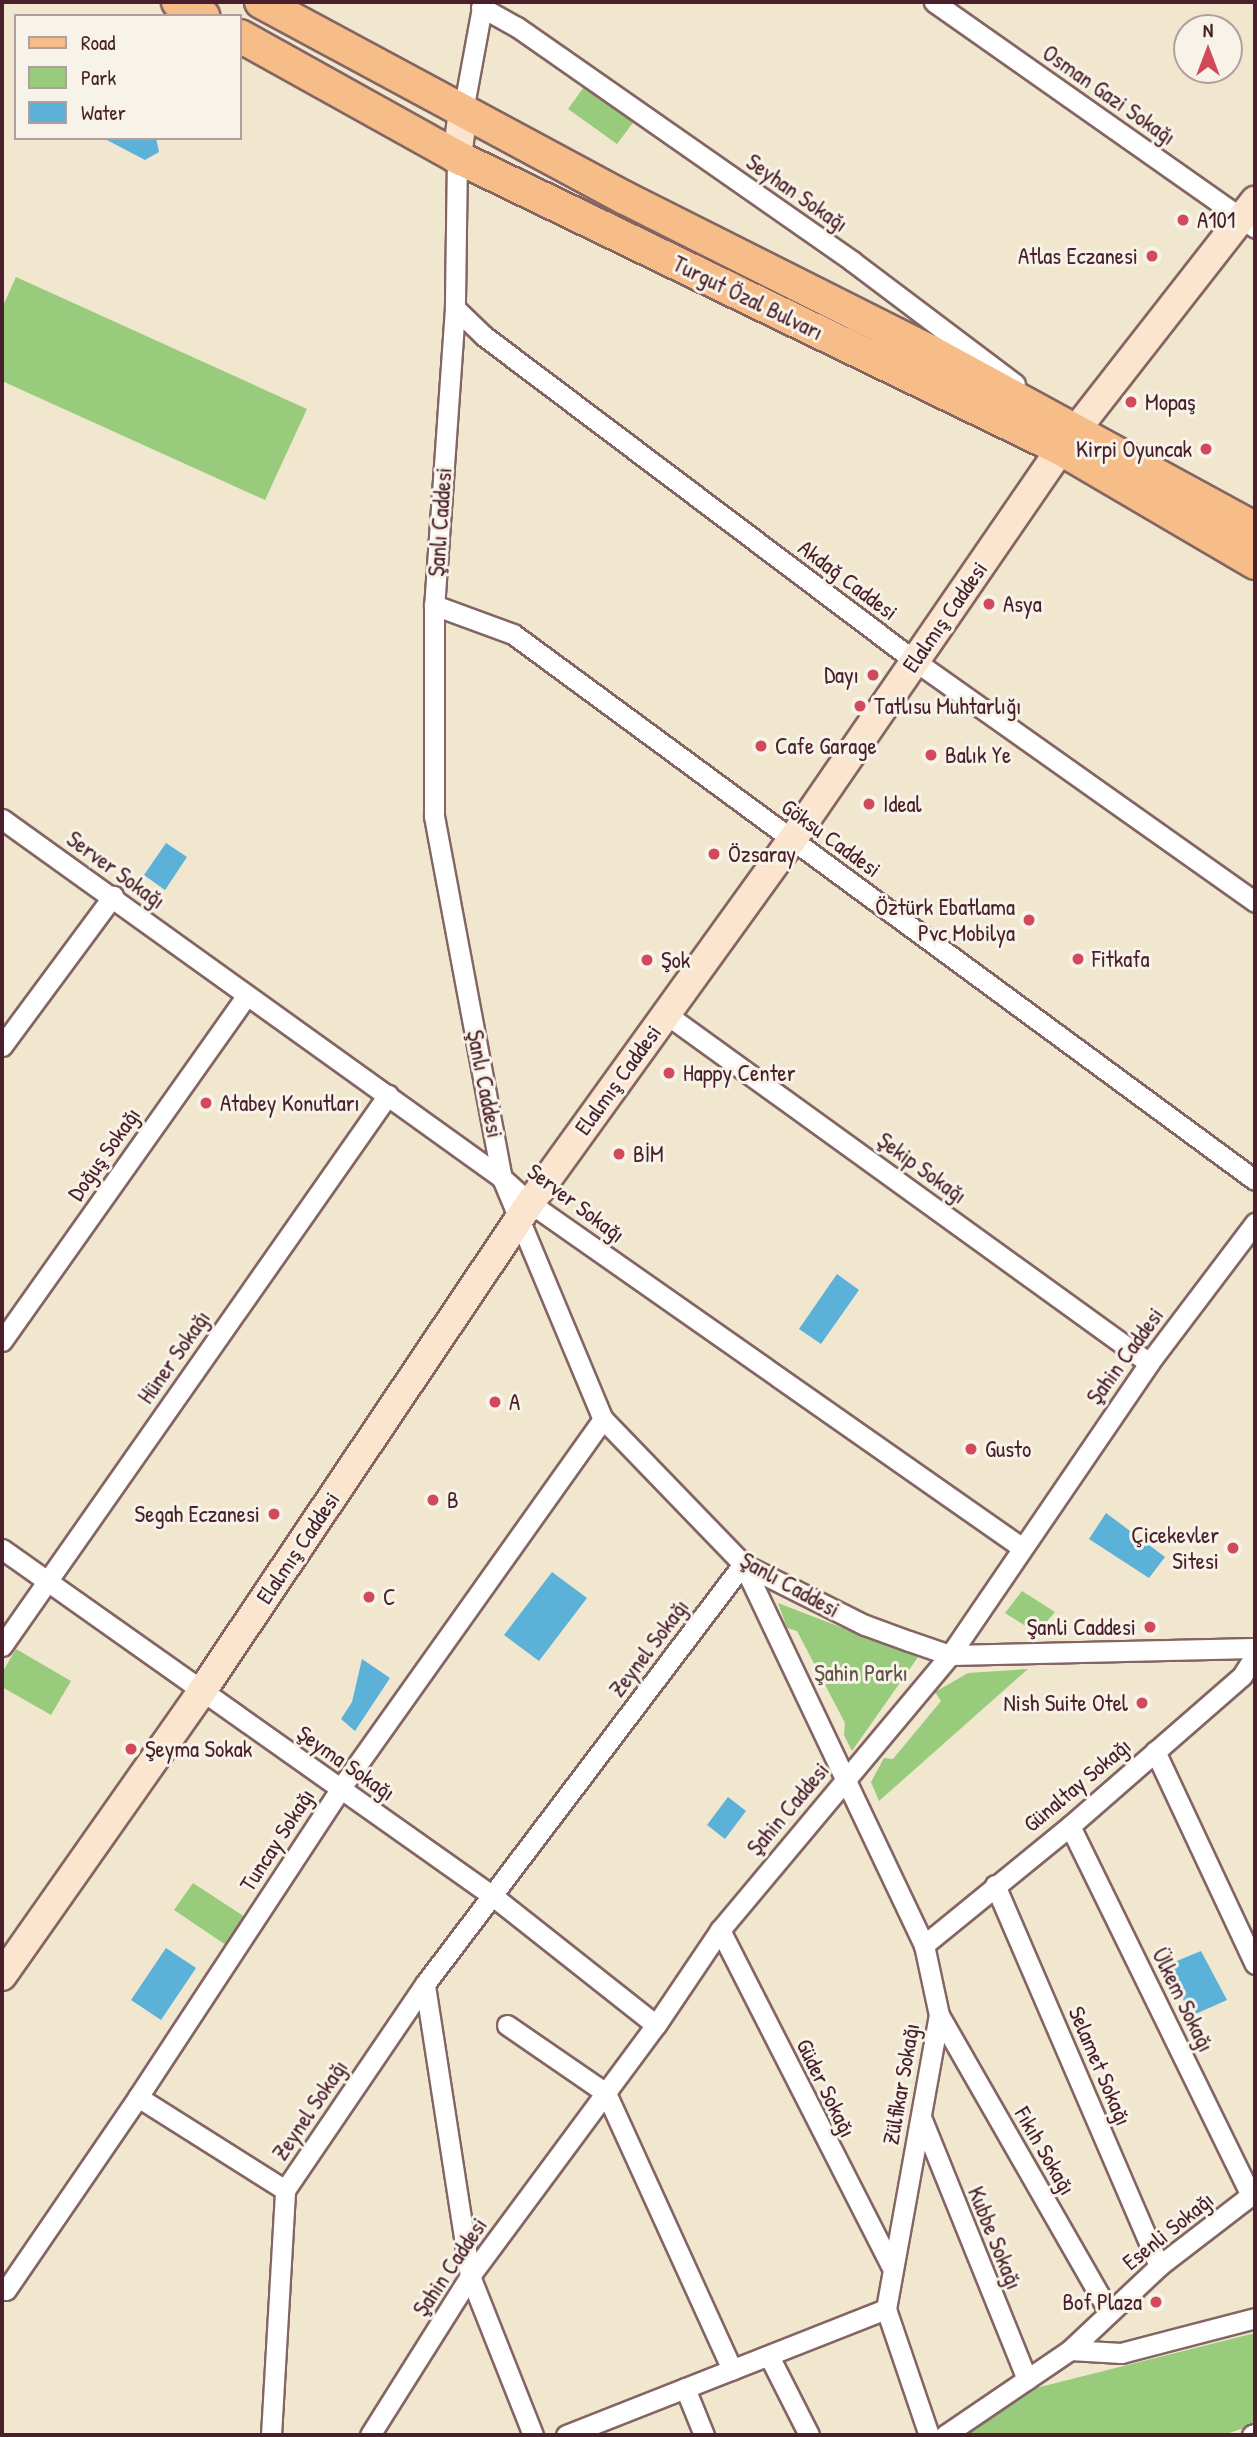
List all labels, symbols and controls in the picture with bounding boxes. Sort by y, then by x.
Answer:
legend [14,14,242,140]
north arrow [1173,14,1243,84]
text: N [1203,17,1213,43]
text: Road [81,28,115,57]
street label: Osman Gazi Sokağı [1037,39,1181,151]
text: Park [81,63,116,92]
text: Water [81,98,126,127]
street label: Seyhan Sokağı [741,148,853,238]
place label: A101 [1197,206,1235,234]
marker: A101 [1175,212,1191,228]
place label: Atlas Eczanesi [1018,242,1138,270]
marker: Atlas Eczanesi [1144,248,1160,264]
street label: Turgut Özal Bulvarı [668,250,828,346]
place label: Mopaş [1145,388,1196,416]
marker: Mopaş [1123,394,1139,410]
place label: Kirpi Oyuncak [1076,435,1192,463]
marker: Kirpi Oyuncak [1198,441,1214,457]
street label: Şanlı Caddesi [422,467,458,577]
street label: Akdağ Caddesi [793,534,903,626]
street label: Elalmış Caddesi [897,556,993,678]
place label: Asya [1003,590,1042,618]
marker: Asya [981,596,997,612]
place label: Dayı [824,661,859,689]
marker: Dayı [865,667,881,683]
place label: Tatlısu Muhtarlığı [874,692,1021,720]
marker: Tatlısu Muhtarlığı [852,698,868,714]
place label: Cafe Garage [775,732,877,760]
marker: Cafe Garage [753,738,769,754]
place label: Balık Ye [945,741,1011,769]
marker: Balık Ye [923,747,939,763]
place label: Ideal [883,790,922,818]
street label: Göksu Caddesi [776,793,886,883]
marker: Ideal [861,796,877,812]
street label: Server Sokağı [61,825,171,915]
place label: Özsaray [728,840,796,868]
marker: Özsaray [706,846,722,862]
place label: Öztürk Ebatlama Pvc Mobilya [875,893,1015,947]
marker: Öztürk Ebatlama Pvc Mobilya [1021,912,1037,928]
place label: Fitkafa [1092,945,1150,973]
place label: Şok [661,946,690,974]
marker: Fitkafa [1070,951,1086,967]
marker: Şok [639,952,655,968]
street label: Elalmış Caddesi [569,1020,667,1140]
street label: Şanlı Caddesi [461,1028,509,1140]
place label: Happy Center [683,1059,796,1087]
marker: Happy Center [661,1065,677,1081]
place label: Atabey Konutları [220,1089,360,1117]
marker: Atabey Konutları [198,1095,214,1111]
street label: Doğuş Sokağı [62,1102,146,1206]
street label: Şekip Sokağı [872,1126,972,1210]
place label: BİM [633,1140,664,1168]
marker: BİM [611,1146,627,1162]
street label: Server Sokağı [522,1157,630,1249]
street label: Şahin Caddesi [1081,1302,1169,1410]
street label: Hüner Sokağı [132,1305,216,1409]
place label: A [509,1388,520,1416]
marker: A [487,1394,503,1410]
place label: Gusto [985,1435,1031,1463]
marker: Gusto [963,1441,979,1457]
place label: B [447,1486,459,1514]
street label: Elalmış Caddesi [250,1487,346,1609]
marker: B [425,1492,441,1508]
place label: Segah Eczanesi [135,1500,260,1528]
marker: Segah Eczanesi [266,1506,282,1522]
place label: Çicekevler Sitesi [1131,1521,1219,1575]
marker: Çicekevler Sitesi [1225,1540,1241,1556]
street label: Şanlı Caddesi [736,1546,844,1624]
place label: C [383,1583,396,1611]
marker: C [361,1589,377,1605]
street label: Zeynel Sokağı [603,1594,695,1702]
place label: Şanli Caddesi [1027,1613,1136,1641]
marker: Şanli Caddesi [1142,1619,1158,1635]
park label: Şahin Parkı [814,1659,908,1687]
place label: Nish Suite Otel [1004,1689,1128,1717]
marker: Nish Suite Otel [1134,1695,1150,1711]
street label: Şeyma Sokağı [292,1719,400,1807]
street label: Günaltay Sokağı [1018,1732,1136,1838]
place label: Şeyma Sokak [145,1735,252,1763]
marker: Şeyma Sokak [123,1741,139,1757]
street label: Şahin Caddesi [741,1757,835,1861]
street label: Tuncay Sokağı [234,1783,320,1897]
street label: Ülkem Sokağı [1146,1944,1220,2056]
street label: Selamet Sokağı [1063,2002,1137,2130]
street label: Zülfikar Sokağı [877,2021,925,2147]
street label: Güder Sokağı [790,2034,862,2142]
street label: Zeynel Sokağı [266,2054,354,2166]
street label: Fıkıh Sokağı [1009,2102,1081,2200]
street label: Kubbe Sokağı [962,2183,1028,2293]
street label: Esenli Sokağı [1117,2186,1219,2276]
street label: Şahin Caddesi [407,2213,493,2321]
place label: Bof Plaza [1062,2288,1142,2316]
marker: Bof Plaza [1148,2294,1164,2310]

